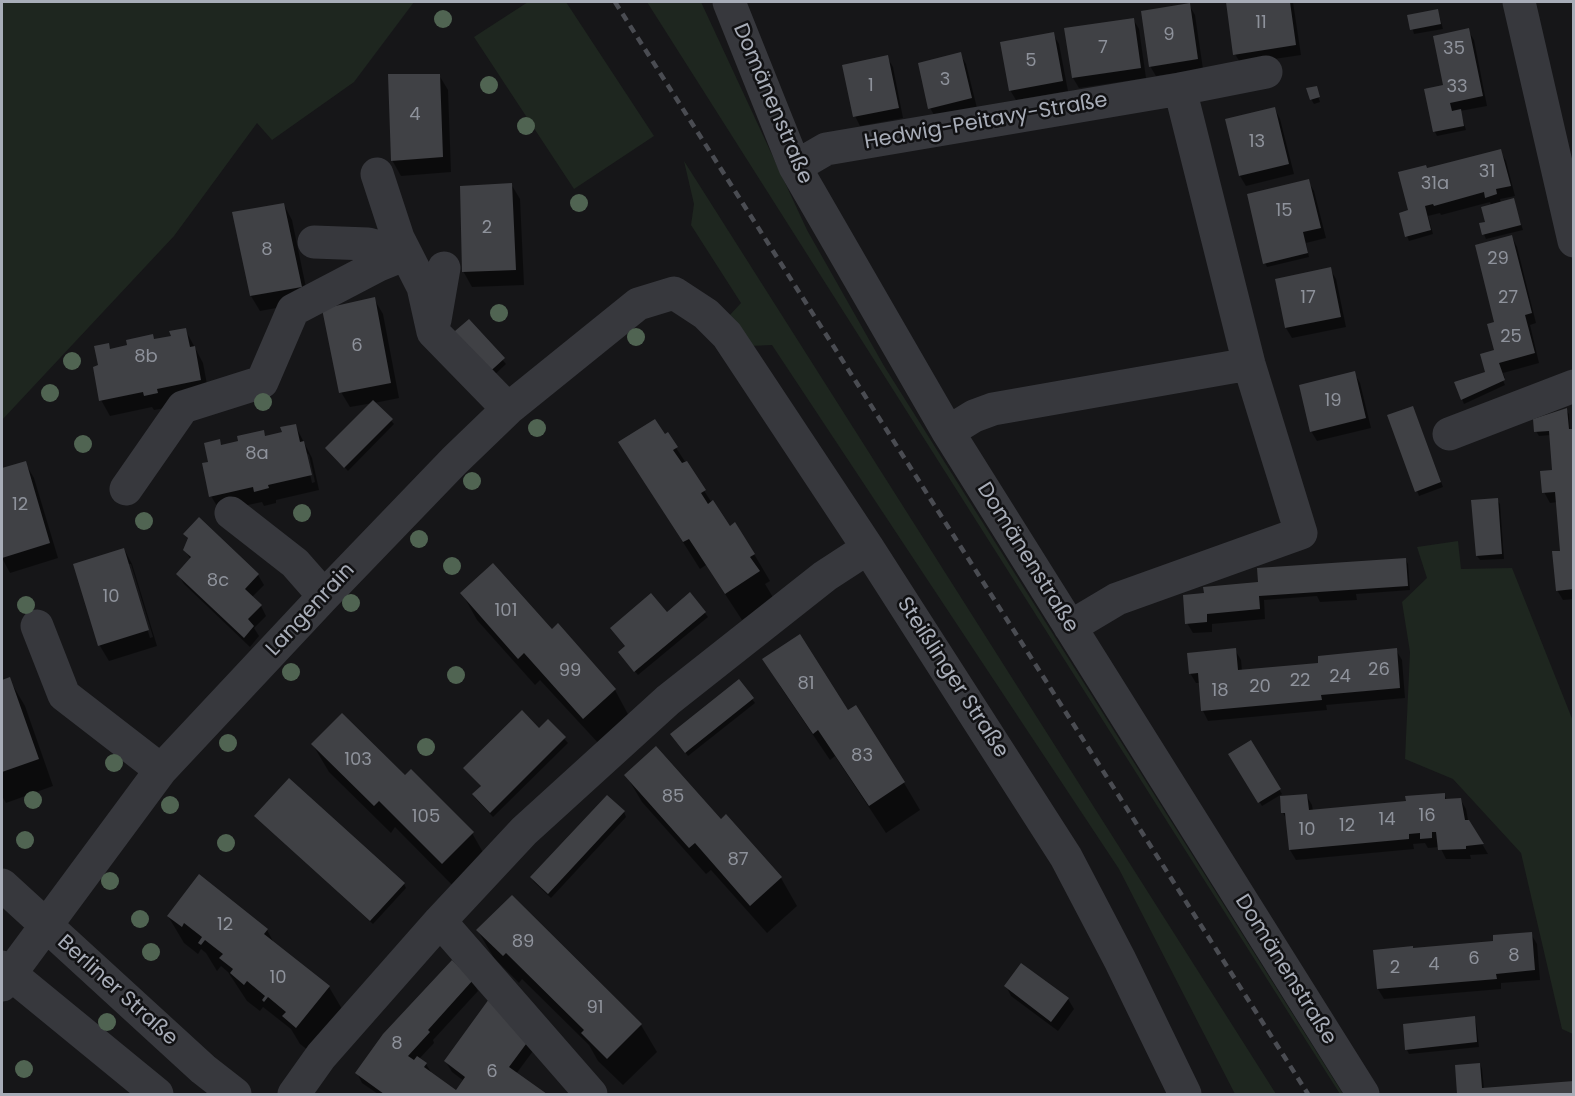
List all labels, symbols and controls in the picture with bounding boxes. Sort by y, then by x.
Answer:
house number: 11 [1255,12,1267,34]
street label: Domänenstraße [727,20,817,188]
house number: 9 [1163,24,1175,46]
house number: 7 [1098,37,1108,59]
house number: 35 [1443,38,1465,60]
house number: 5 [1025,50,1037,72]
house number: 3 [940,69,950,91]
house number: 1 [868,75,874,97]
house number: 33 [1446,76,1468,98]
street label: Hedwig-Peitavy-Straße [862,88,1110,156]
house number: 4 [409,104,421,126]
house number: 13 [1249,131,1265,153]
house number: 31 [1479,161,1495,183]
house number: 31a [1421,173,1449,195]
house number: 15 [1275,200,1293,222]
house number: 2 [482,217,492,239]
house number: 8 [261,239,273,261]
house number: 29 [1487,248,1509,270]
house number: 17 [1300,287,1316,309]
house number: 27 [1498,287,1518,309]
house number: 25 [1500,326,1522,348]
house number: 6 [351,335,363,357]
house number: 8b [134,346,158,368]
house number: 19 [1324,390,1342,412]
house number: 8a [245,443,269,465]
street label: Domänenstraße [971,478,1083,638]
house number: 12 [12,494,28,516]
street label: Langenrain [262,558,360,662]
house number: 8c [207,570,229,592]
house number: 10 [102,586,120,608]
street label: Steißlinger Straße [891,593,1013,763]
house number: 101 [495,600,517,622]
house number: 26 [1368,659,1390,681]
house number: 99 [559,660,581,682]
house number: 24 [1329,666,1351,688]
house number: 22 [1290,670,1310,692]
house number: 81 [797,673,815,695]
house number: 20 [1249,676,1271,698]
house number: 18 [1211,680,1229,702]
house number: 83 [851,745,873,767]
house number: 103 [344,749,372,771]
house number: 85 [662,786,684,808]
house number: 16 [1418,805,1436,827]
house number: 105 [412,806,440,828]
house number: 14 [1378,809,1396,831]
house number: 12 [1339,815,1355,837]
house number: 10 [1298,819,1316,841]
house number: 87 [727,849,749,871]
street label: Domänenstraße [1229,890,1341,1050]
house number: 12 [217,914,233,936]
street label: Berliner Straße [52,930,182,1052]
house number: 89 [512,931,534,953]
house number: 8 [1508,945,1520,967]
house number: 6 [1468,948,1480,970]
house number: 4 [1428,954,1440,976]
house number: 2 [1390,957,1400,979]
house number: 10 [269,967,287,989]
house number: 91 [586,997,604,1019]
house number: 8 [391,1033,403,1055]
house number: 6 [486,1061,498,1083]

